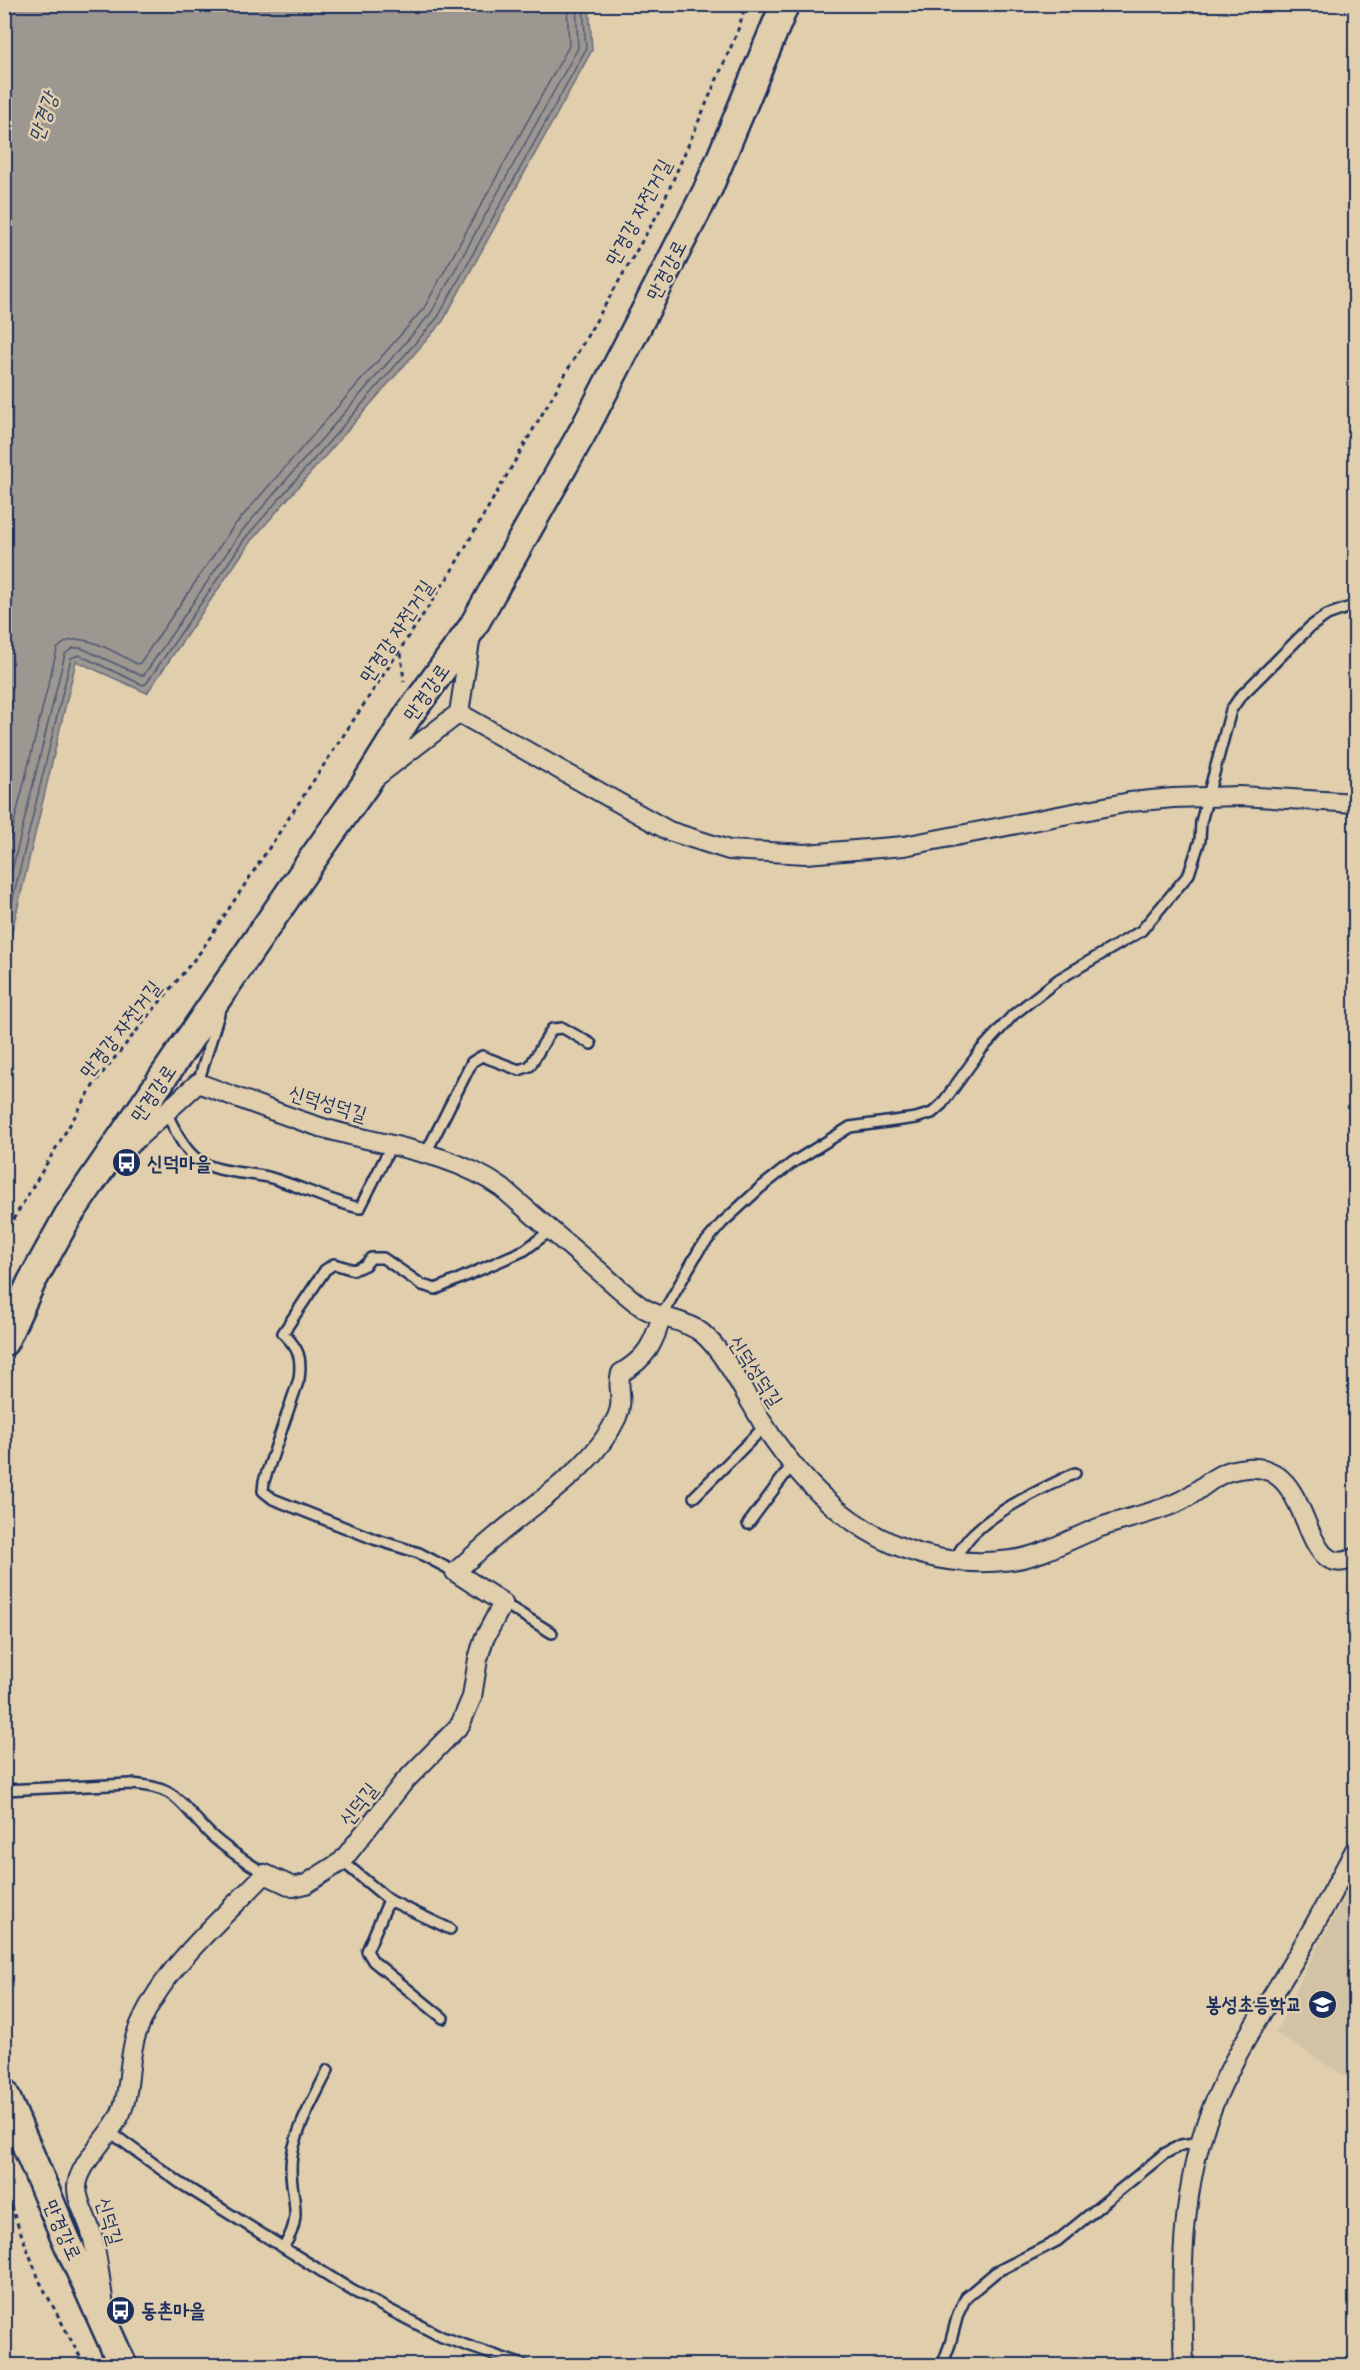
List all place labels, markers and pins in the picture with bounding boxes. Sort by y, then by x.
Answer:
bus stop icon: 신덕마을 [110,1147,142,1179]
place label: 신덕마을 [147,1155,211,1178]
school or university icon: 봉성초등학교 [1307,1988,1339,2020]
place label: 봉성초등학교 [1205,1995,1302,2019]
bus stop icon: 동촌마을 [104,2294,136,2326]
place label: 동촌마을 [141,2301,205,2325]

